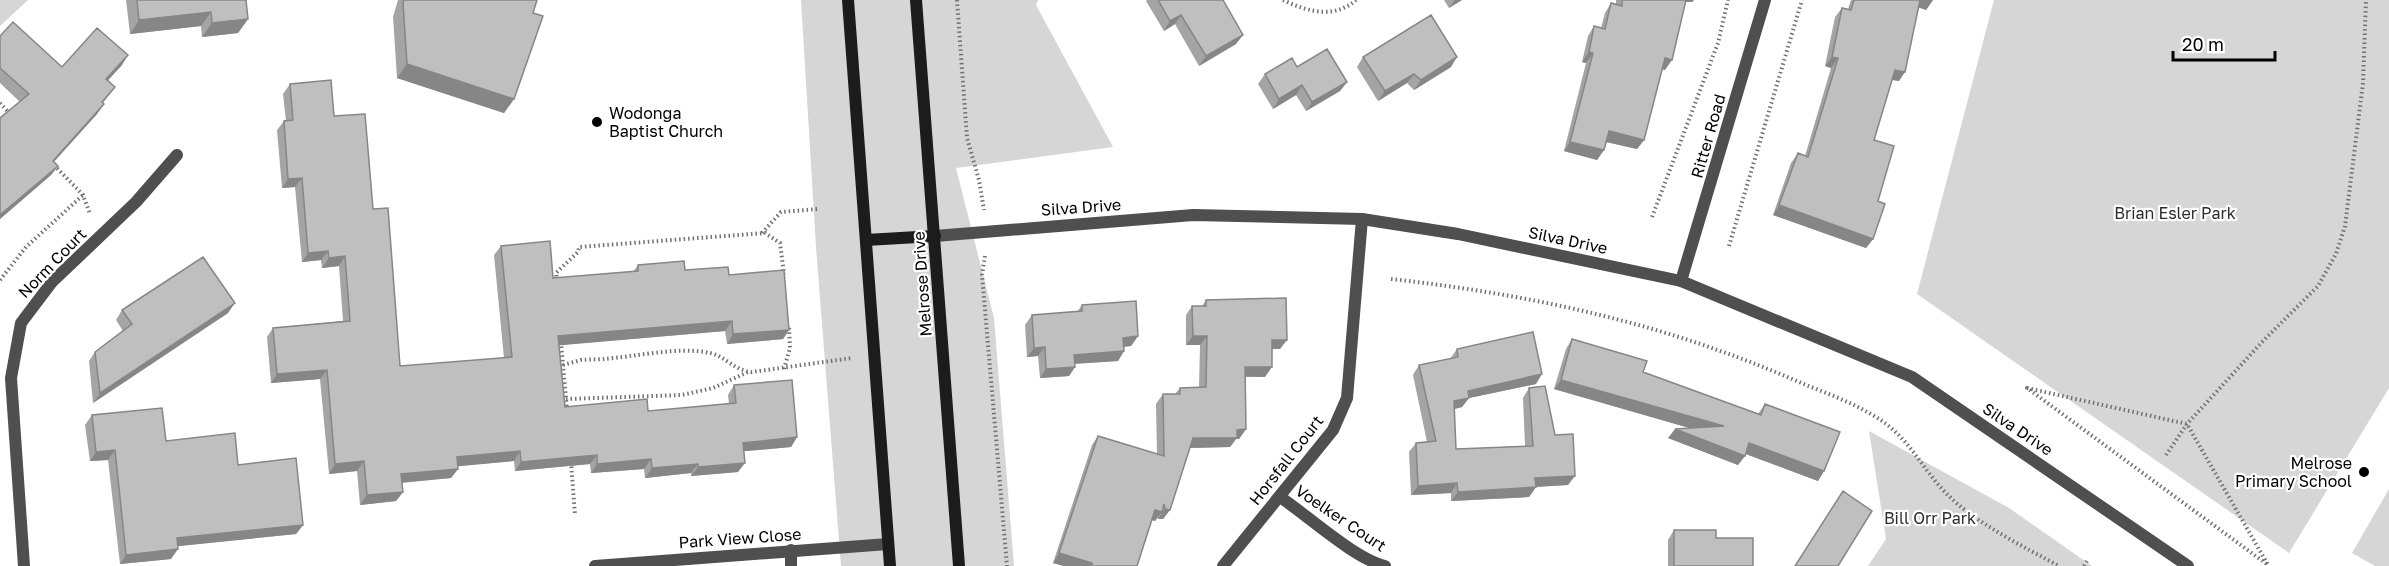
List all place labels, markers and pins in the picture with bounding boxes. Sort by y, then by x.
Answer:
place label: Wodonga Baptist Church [609,103,723,141]
marker: Wodonga Baptist Church [590,115,604,129]
place label: Melrose Primary School [2235,453,2352,491]
marker: Melrose Primary School [2357,465,2371,479]

